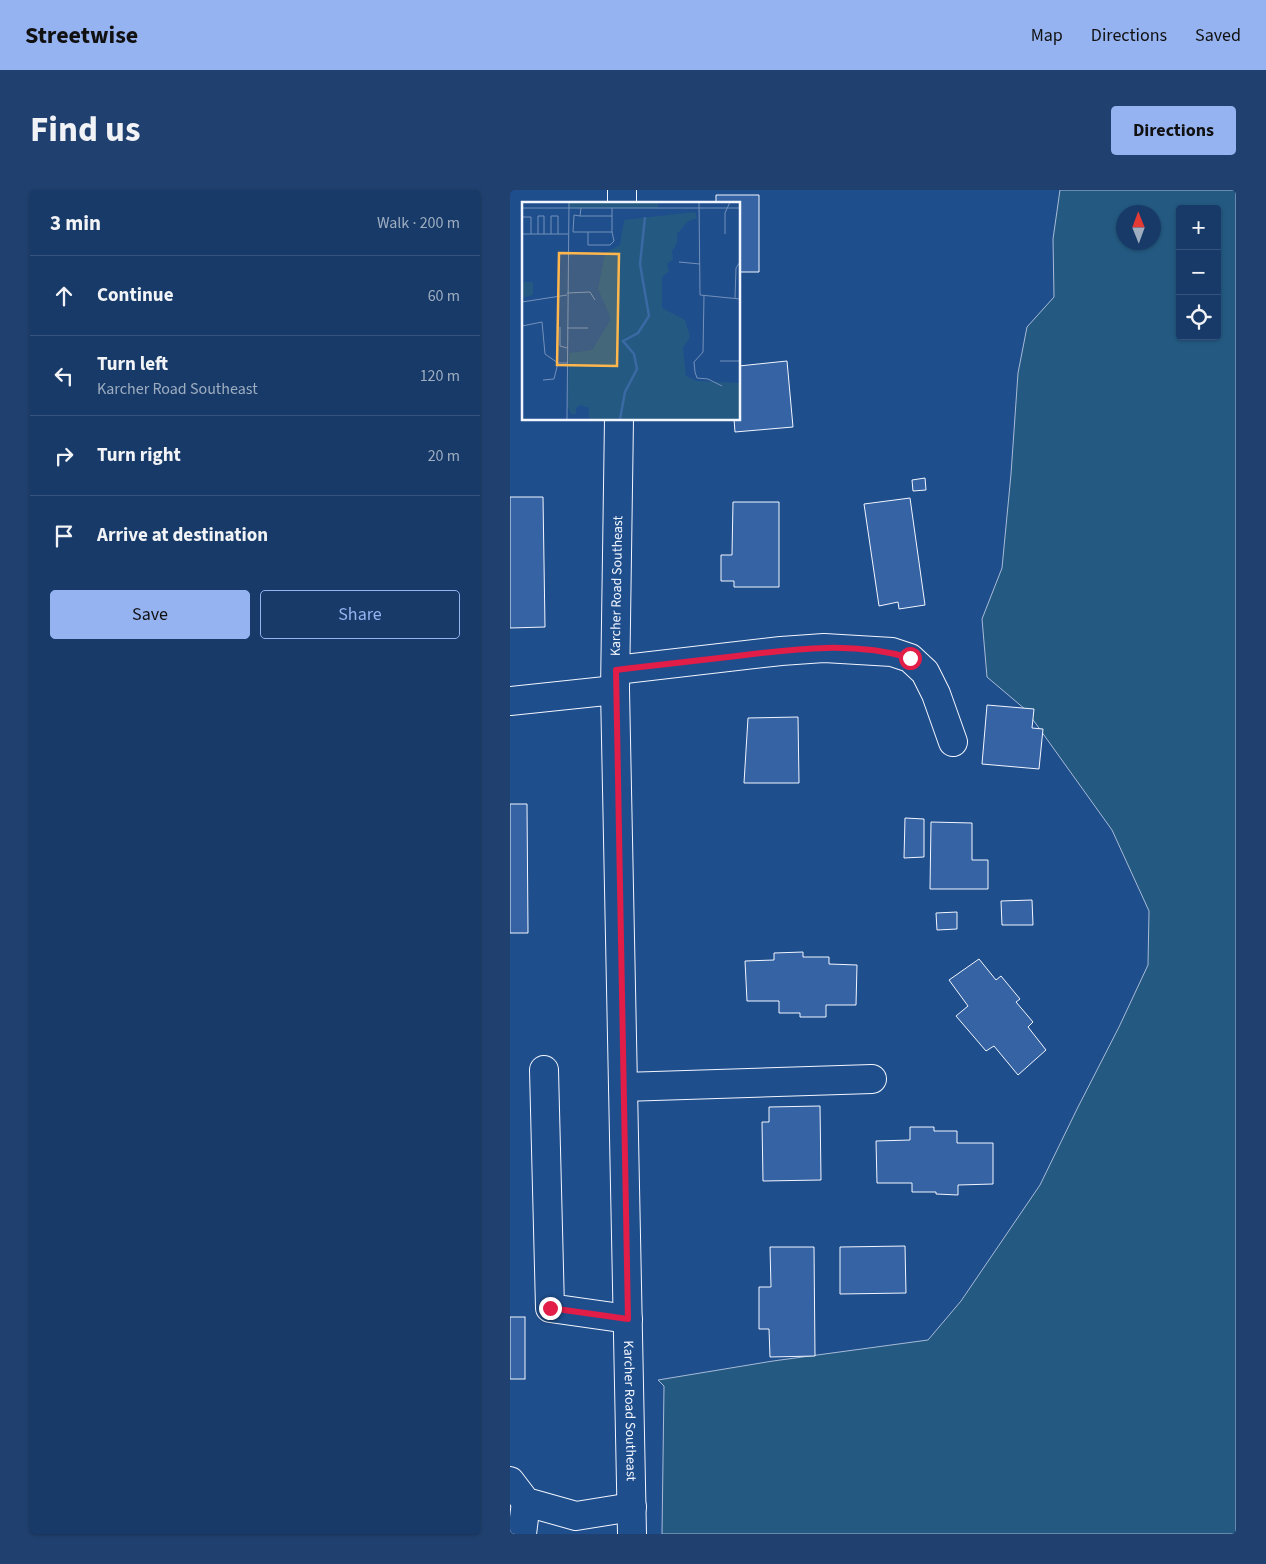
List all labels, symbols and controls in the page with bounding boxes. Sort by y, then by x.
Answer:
text: Streetwise [25,18,138,53]
text: Map [1031,23,1063,48]
text: Directions [1091,23,1167,48]
text: Saved [1195,23,1241,48]
text: Find us [30,105,140,155]
button: Directions [1111,106,1236,155]
inset map [522,202,740,420]
north arrow [1116,205,1161,250]
map controls [1176,205,1221,340]
button: + [1176,205,1221,250]
text: 3 min [50,208,101,238]
text: Walk · 200 m [377,212,460,234]
button: − [1176,250,1221,295]
icon: ahead [50,282,78,310]
text: Continue [97,282,174,309]
text: 60 m [428,285,460,307]
button: locate [1176,295,1221,340]
text: Turn left [97,351,168,378]
icon: left [50,362,78,390]
text: 120 m [420,365,460,387]
text: Karcher Road Southeast [97,378,258,400]
icon: right [50,442,78,470]
text: Turn right [97,442,181,469]
text: 20 m [428,445,460,467]
street label: Karcher Road Southeast [606,515,628,656]
icon: arrive [50,522,78,550]
text: Arrive at destination [97,522,268,549]
button: Save [50,590,250,639]
button: Share [260,590,460,639]
route start [899,647,922,670]
route end [539,1297,562,1320]
street label: Karcher Road Southeast [618,1340,641,1482]

